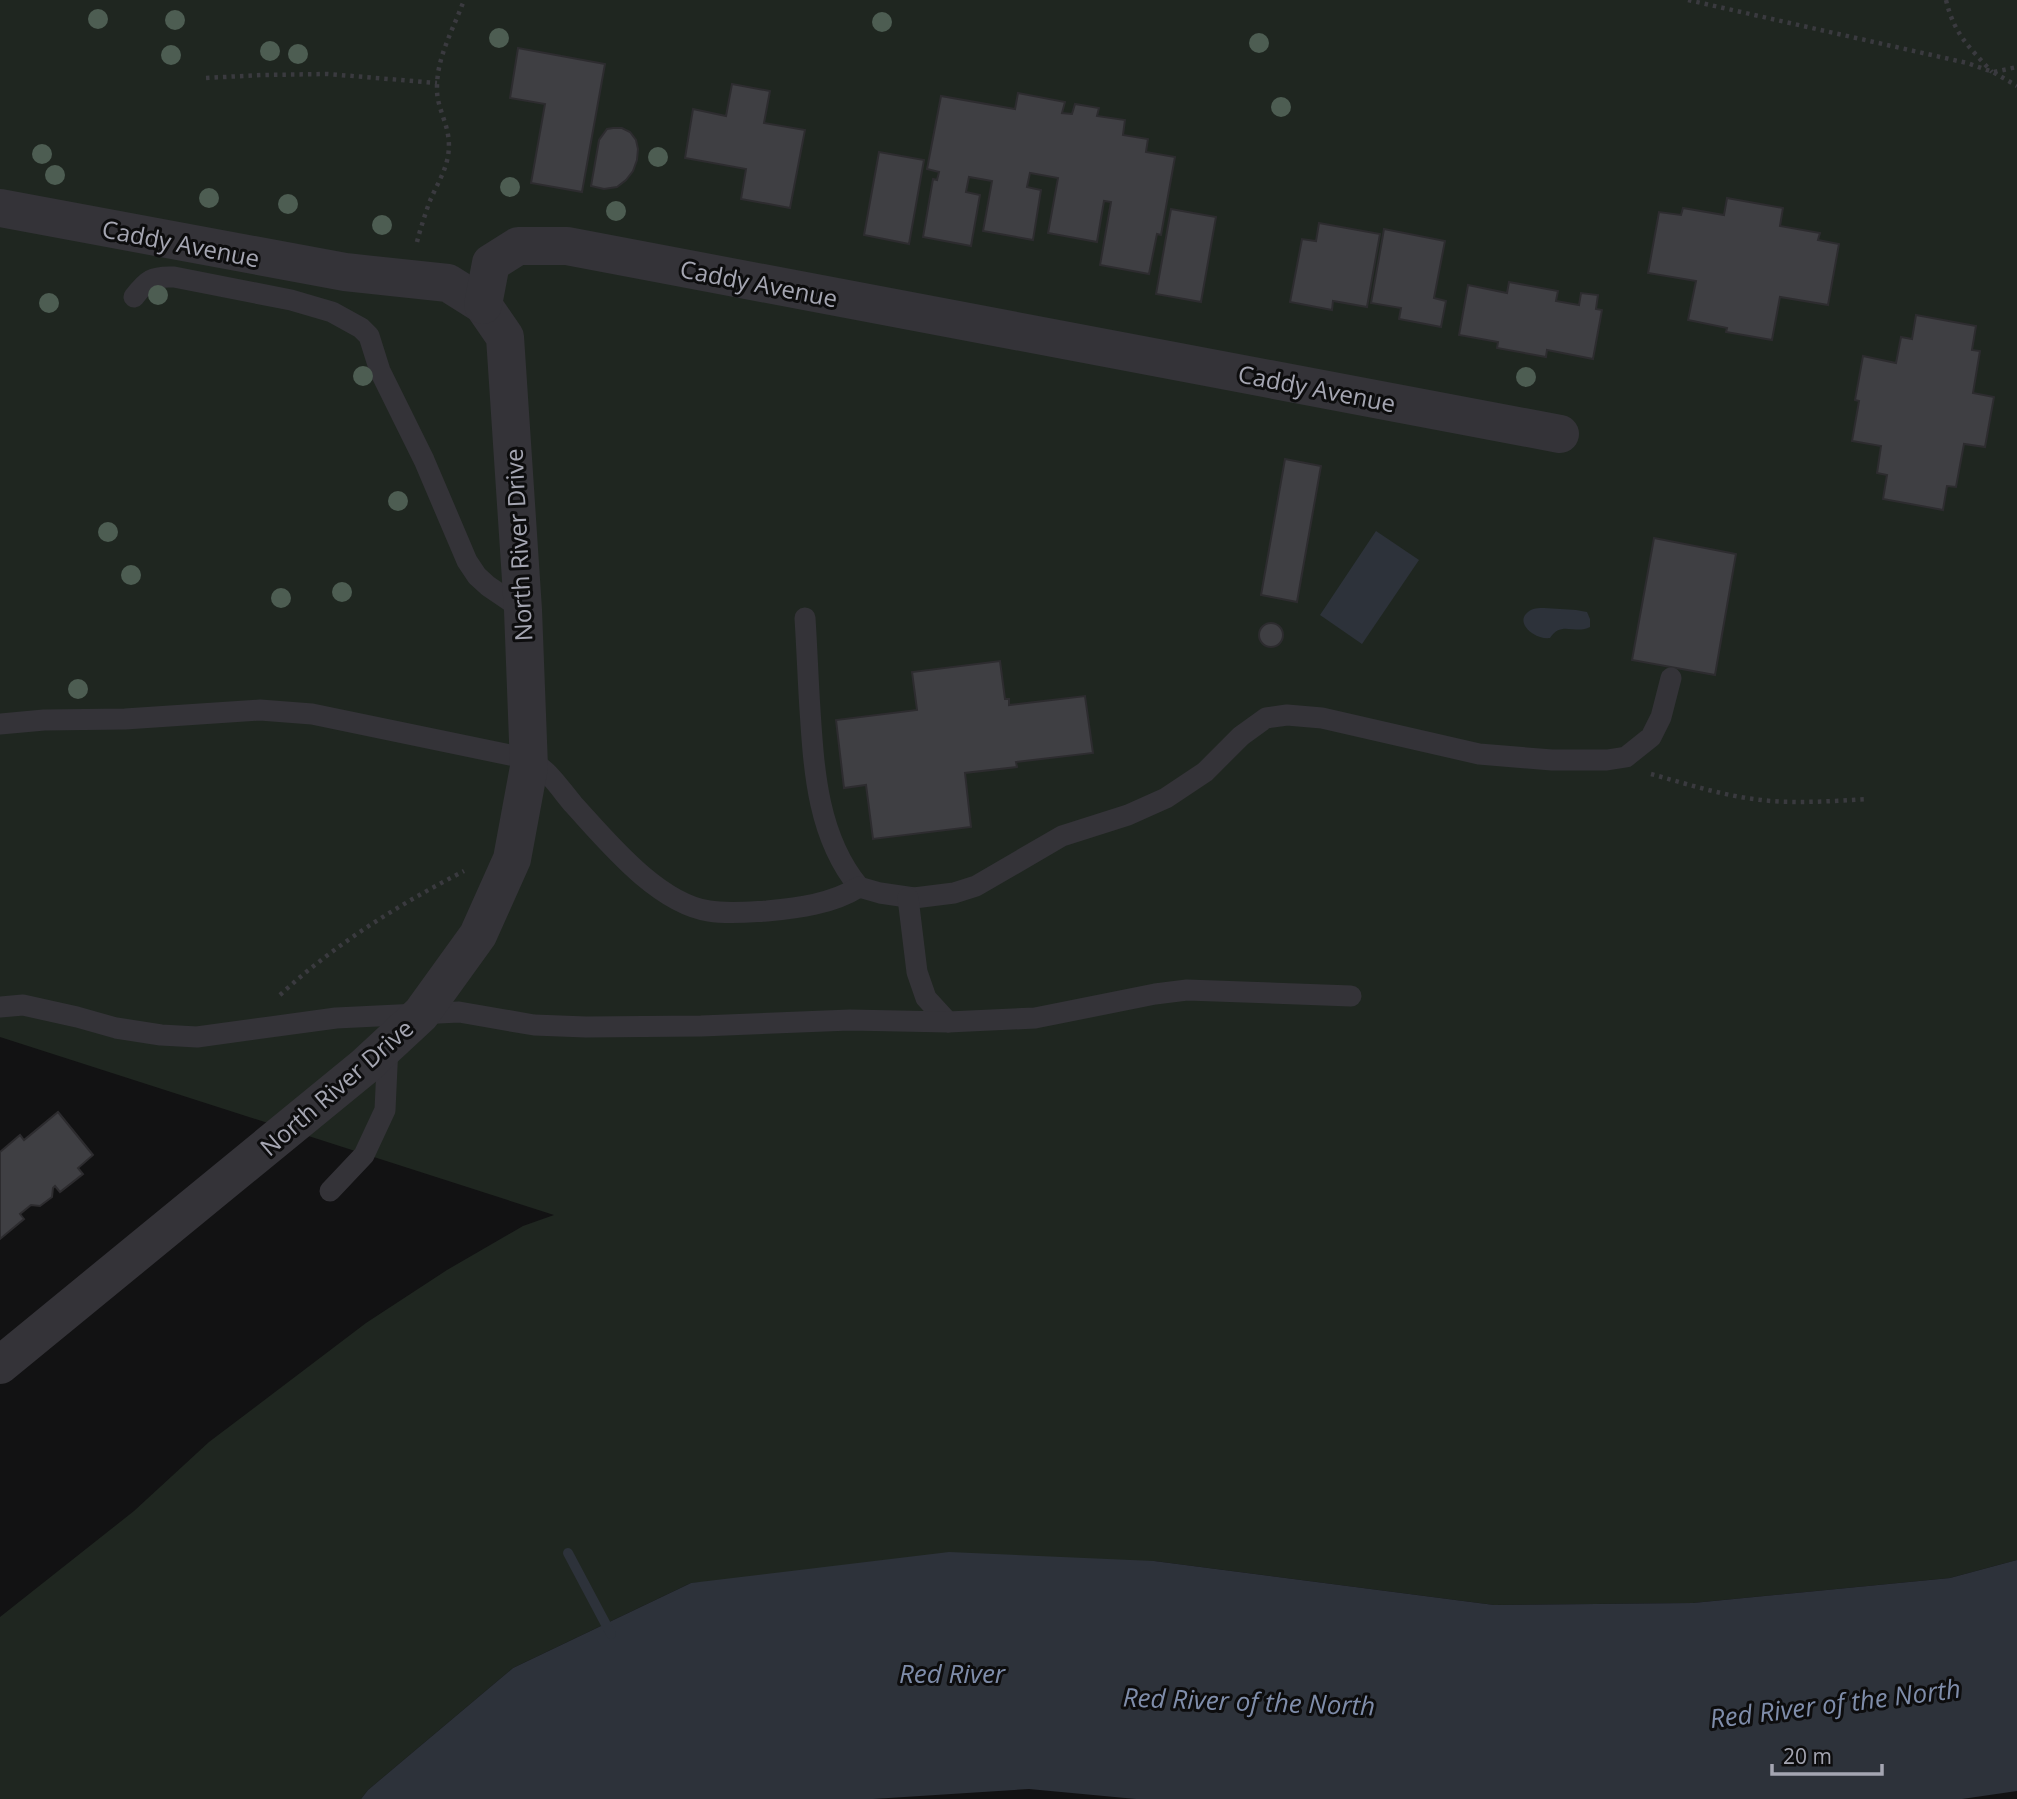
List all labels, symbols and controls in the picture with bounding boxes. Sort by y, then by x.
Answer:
street label: Caddy Avenue [99,212,263,274]
street label: Caddy Avenue [677,252,841,314]
street label: Caddy Avenue [1235,357,1399,419]
street label: North River Drive [496,448,540,642]
street label: North River Drive [252,1011,420,1163]
water label: Red River [899,1655,1007,1691]
water label: Red River of the North [1708,1670,1962,1736]
water label: Red River of the North [1122,1679,1376,1723]
scale bar [1772,1732,1882,1776]
text: 20 m [1783,1742,1832,1770]

